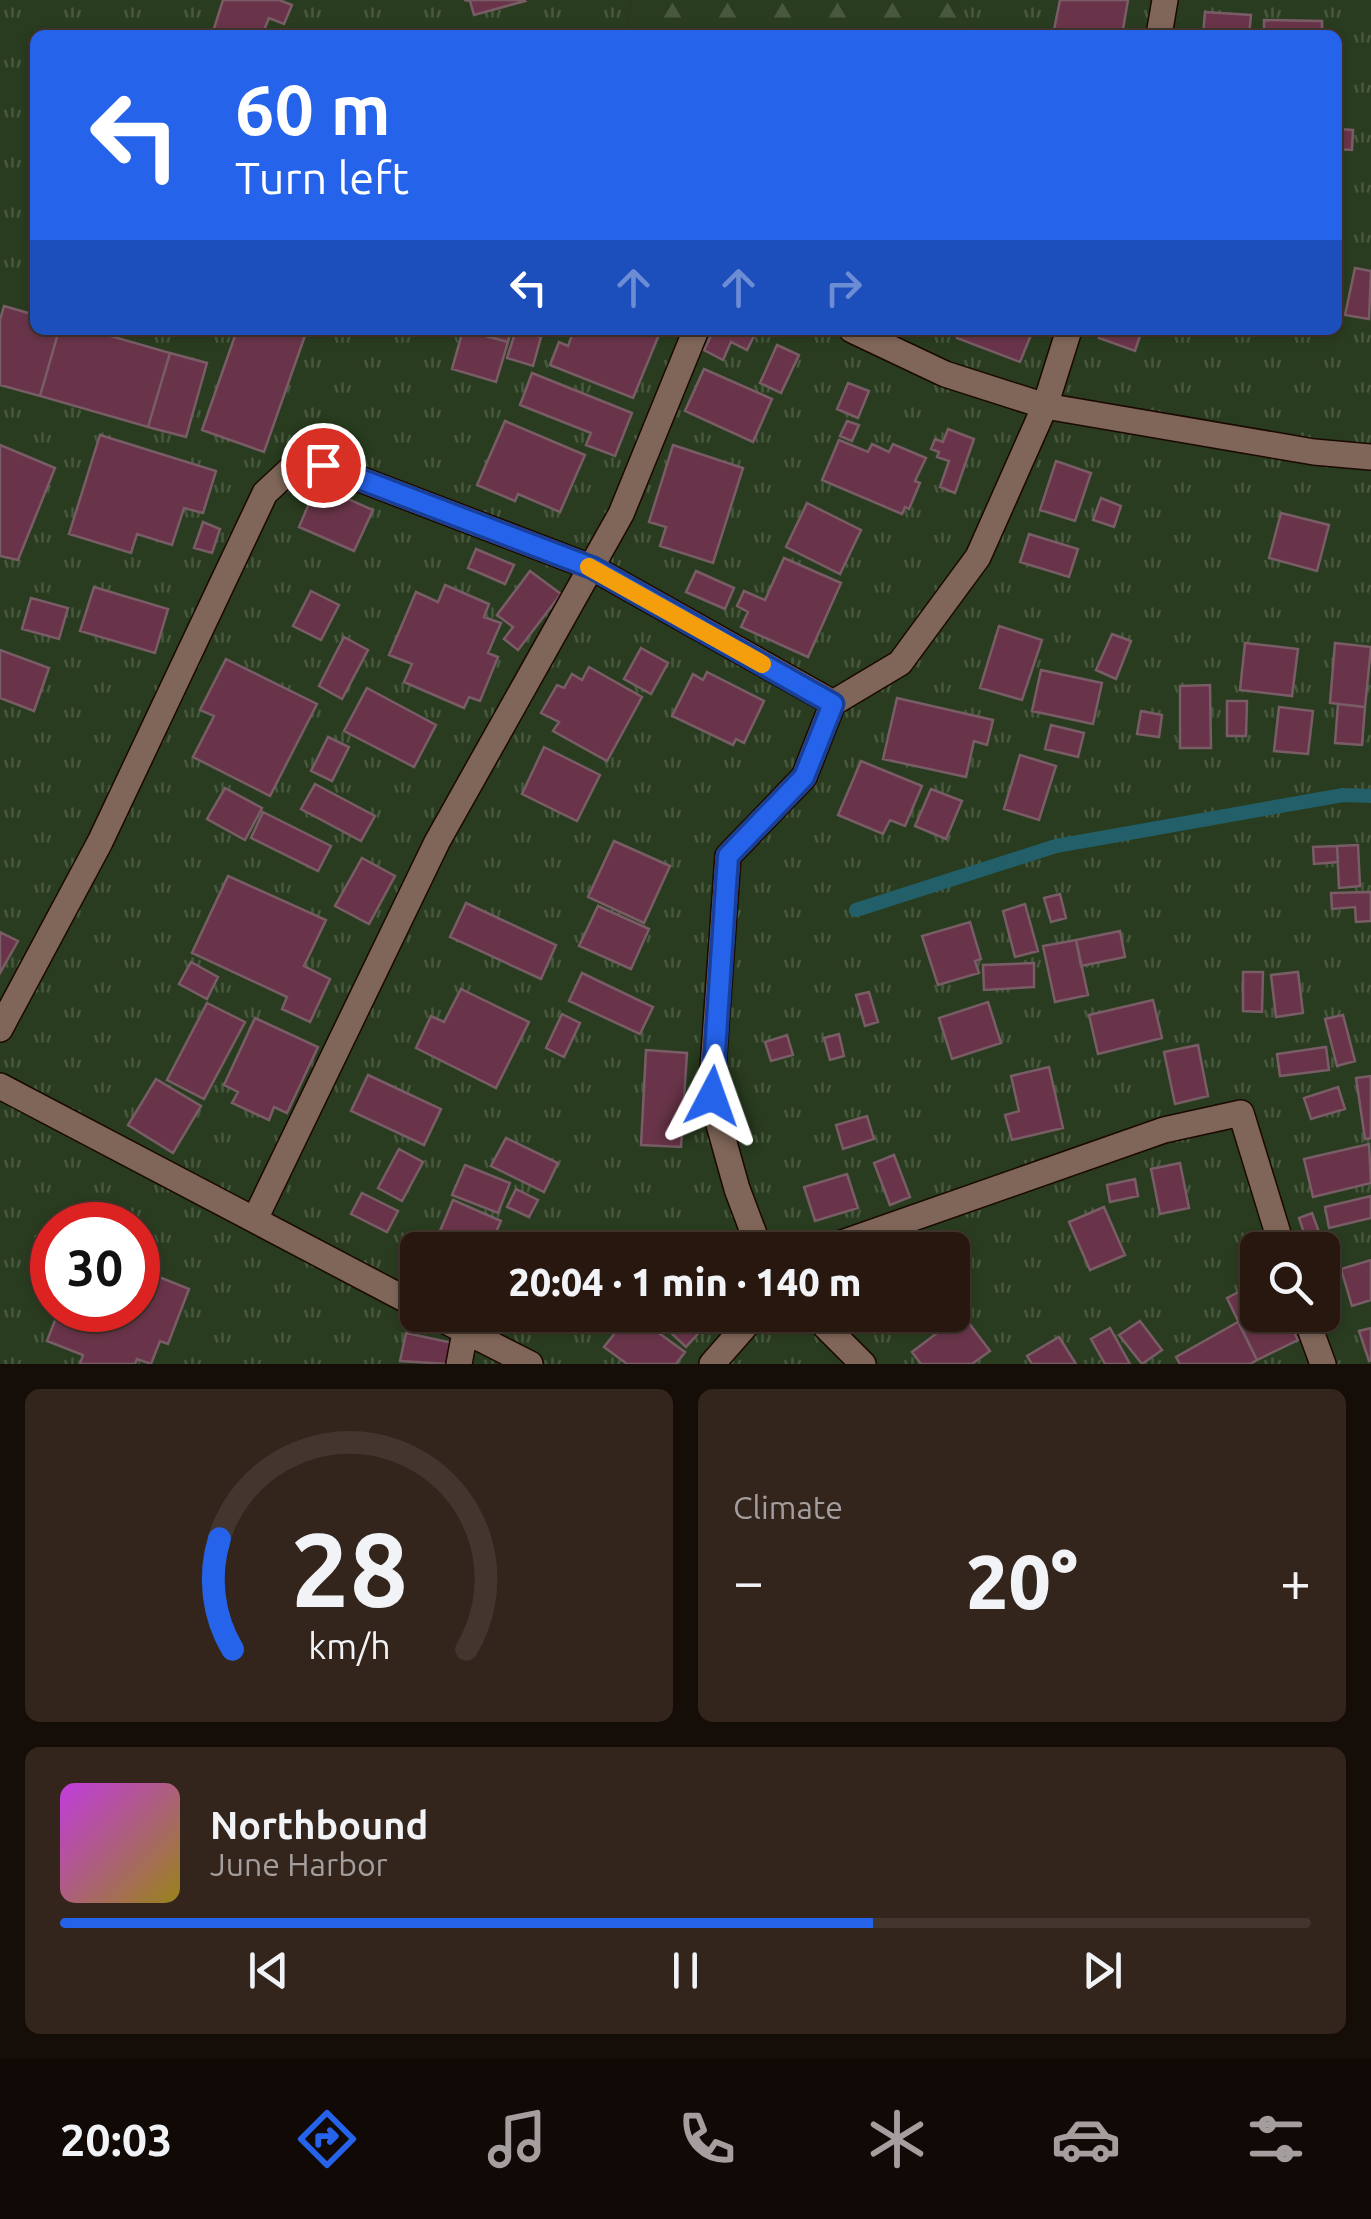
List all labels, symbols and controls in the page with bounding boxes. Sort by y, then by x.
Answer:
icon: left [70,70,200,200]
text: 60 m [235,70,391,148]
text: Turn left [235,152,409,203]
icon: left [501,260,556,315]
icon: ahead [606,260,661,315]
icon: ahead [711,260,766,315]
icon: right [816,260,871,315]
pin [281,423,366,508]
icon: arrive [296,438,351,493]
position arrow [660,1044,764,1148]
speed limit sign: 30 [30,1202,160,1332]
map controls [1240,1232,1340,1332]
button: search [1240,1232,1340,1332]
text: 20:04 · 1 min · 140 m [508,1261,862,1303]
text: Climate [733,1489,843,1525]
text: 28 [290,1510,408,1627]
text: 20° [966,1539,1078,1623]
text: − [733,1550,764,1611]
text: + [1280,1550,1311,1611]
text: km/h [308,1626,390,1666]
text: Northbound [210,1804,428,1846]
text: June Harbor [210,1846,388,1882]
icon: previous [241,1943,296,1998]
icon: pause [658,1943,713,1998]
icon: next [1075,1943,1130,1998]
icon: directions [292,2104,362,2174]
icon: music [482,2104,552,2174]
icon: phone [672,2104,742,2174]
icon: climate [862,2104,932,2174]
icon: car [1051,2104,1121,2174]
icon: filters [1241,2104,1311,2174]
text: 20:03 [60,2114,172,2165]

